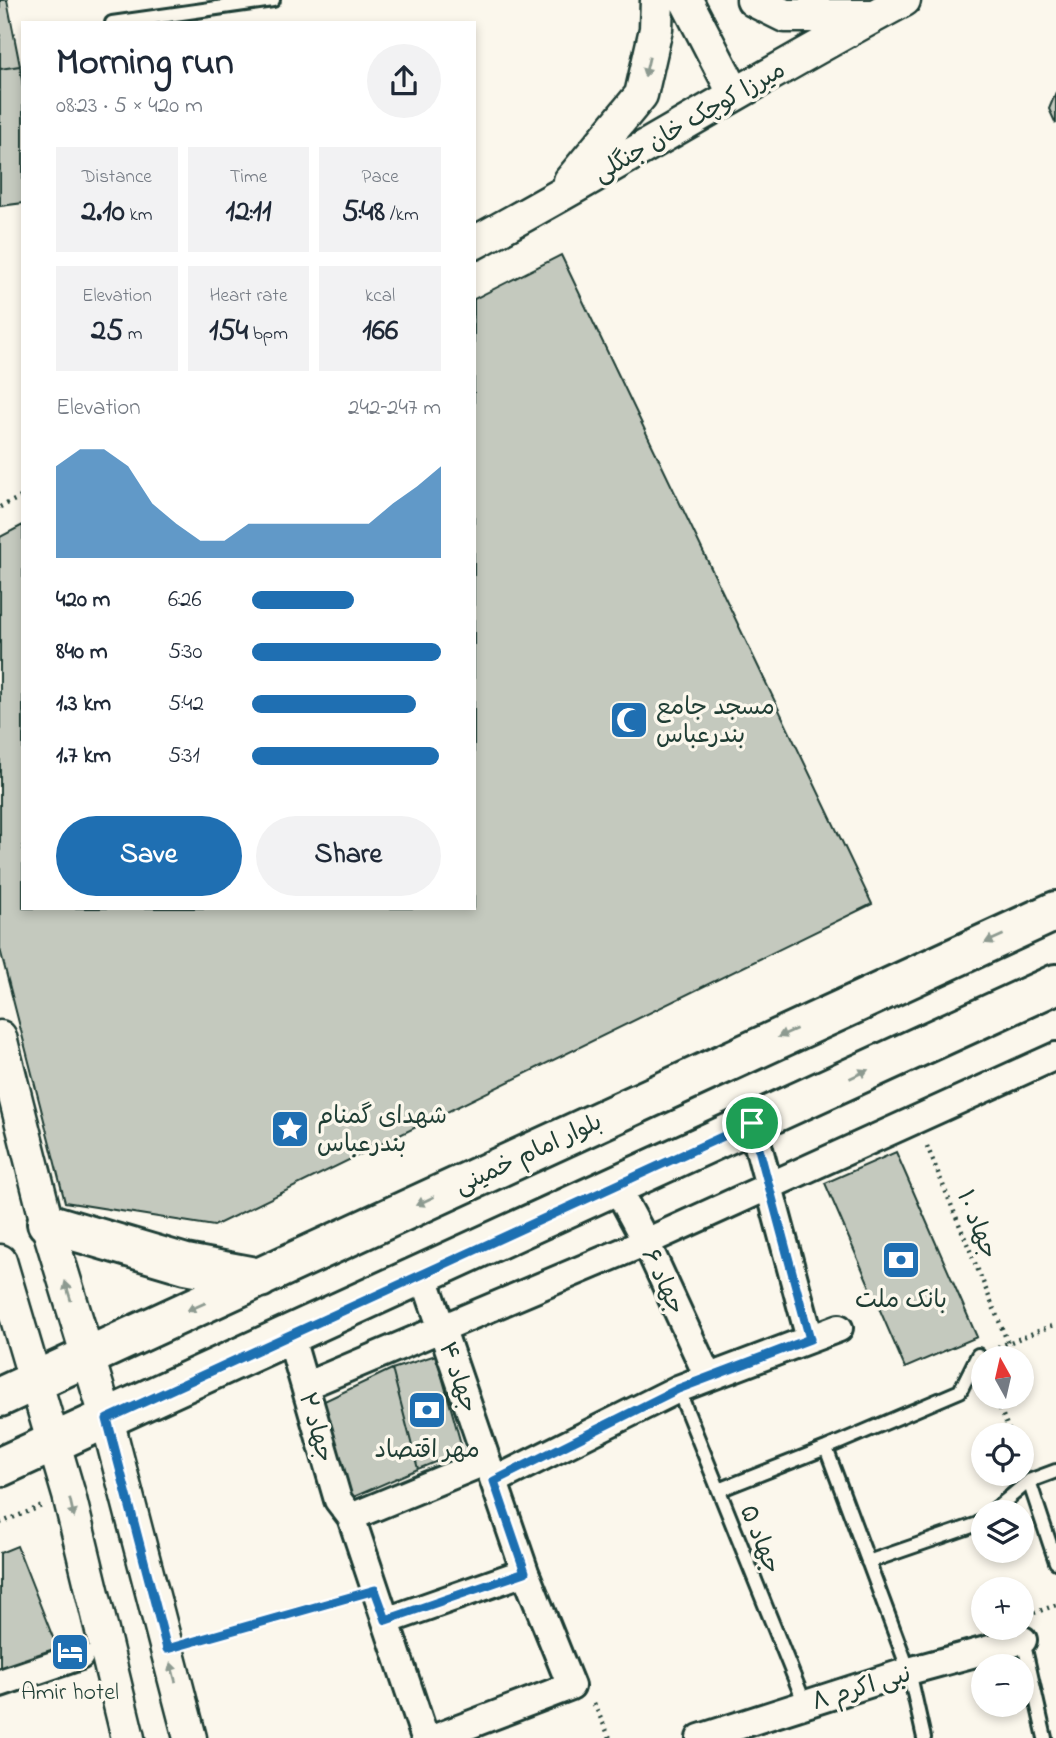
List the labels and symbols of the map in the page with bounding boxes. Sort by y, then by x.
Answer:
street label: میرزا کوچک خان جنگلی [588,54,793,192]
one-way arrow [642,56,653,78]
place label: مسجد جامع بندرعباس [656,691,775,754]
mosque icon: مسجد جامع بندرعباس [608,699,650,741]
one-way arrow [984,933,1004,945]
one-way arrow [777,1027,797,1039]
one-way arrow [849,1068,870,1079]
pin [722,1093,782,1153]
place label: شهدای گمنام بندرعباس [317,1100,447,1163]
street label: بلوار امام خمینی [450,1106,609,1205]
place icon: شهدای گمنام بندرعباس [269,1108,311,1150]
street label: جهاد ۱۰ [946,1185,1005,1265]
one-way arrow [415,1195,435,1207]
bank icon: بانک ملت [880,1239,922,1281]
street label: جهاد ۶ [631,1243,692,1321]
one-way arrow [62,1280,72,1301]
place label: بانک ملت [855,1284,947,1319]
one-way arrow [186,1301,206,1313]
street label: جهاد ۴ [428,1338,485,1418]
north arrow [971,1346,1034,1409]
street label: جهاد ۲ [288,1389,341,1467]
bank icon: مهر اقتصاد [406,1389,448,1431]
place label: مهر اقتصاد [374,1434,480,1469]
one-way arrow [66,1497,77,1519]
street label: جهاد ۵ [729,1500,788,1580]
hotel icon: Amir hotel [49,1631,91,1673]
street label: نبی اکرم ۸ [808,1658,916,1721]
one-way arrow [167,1661,177,1682]
place label: Amir hotel [21,1676,119,1711]

